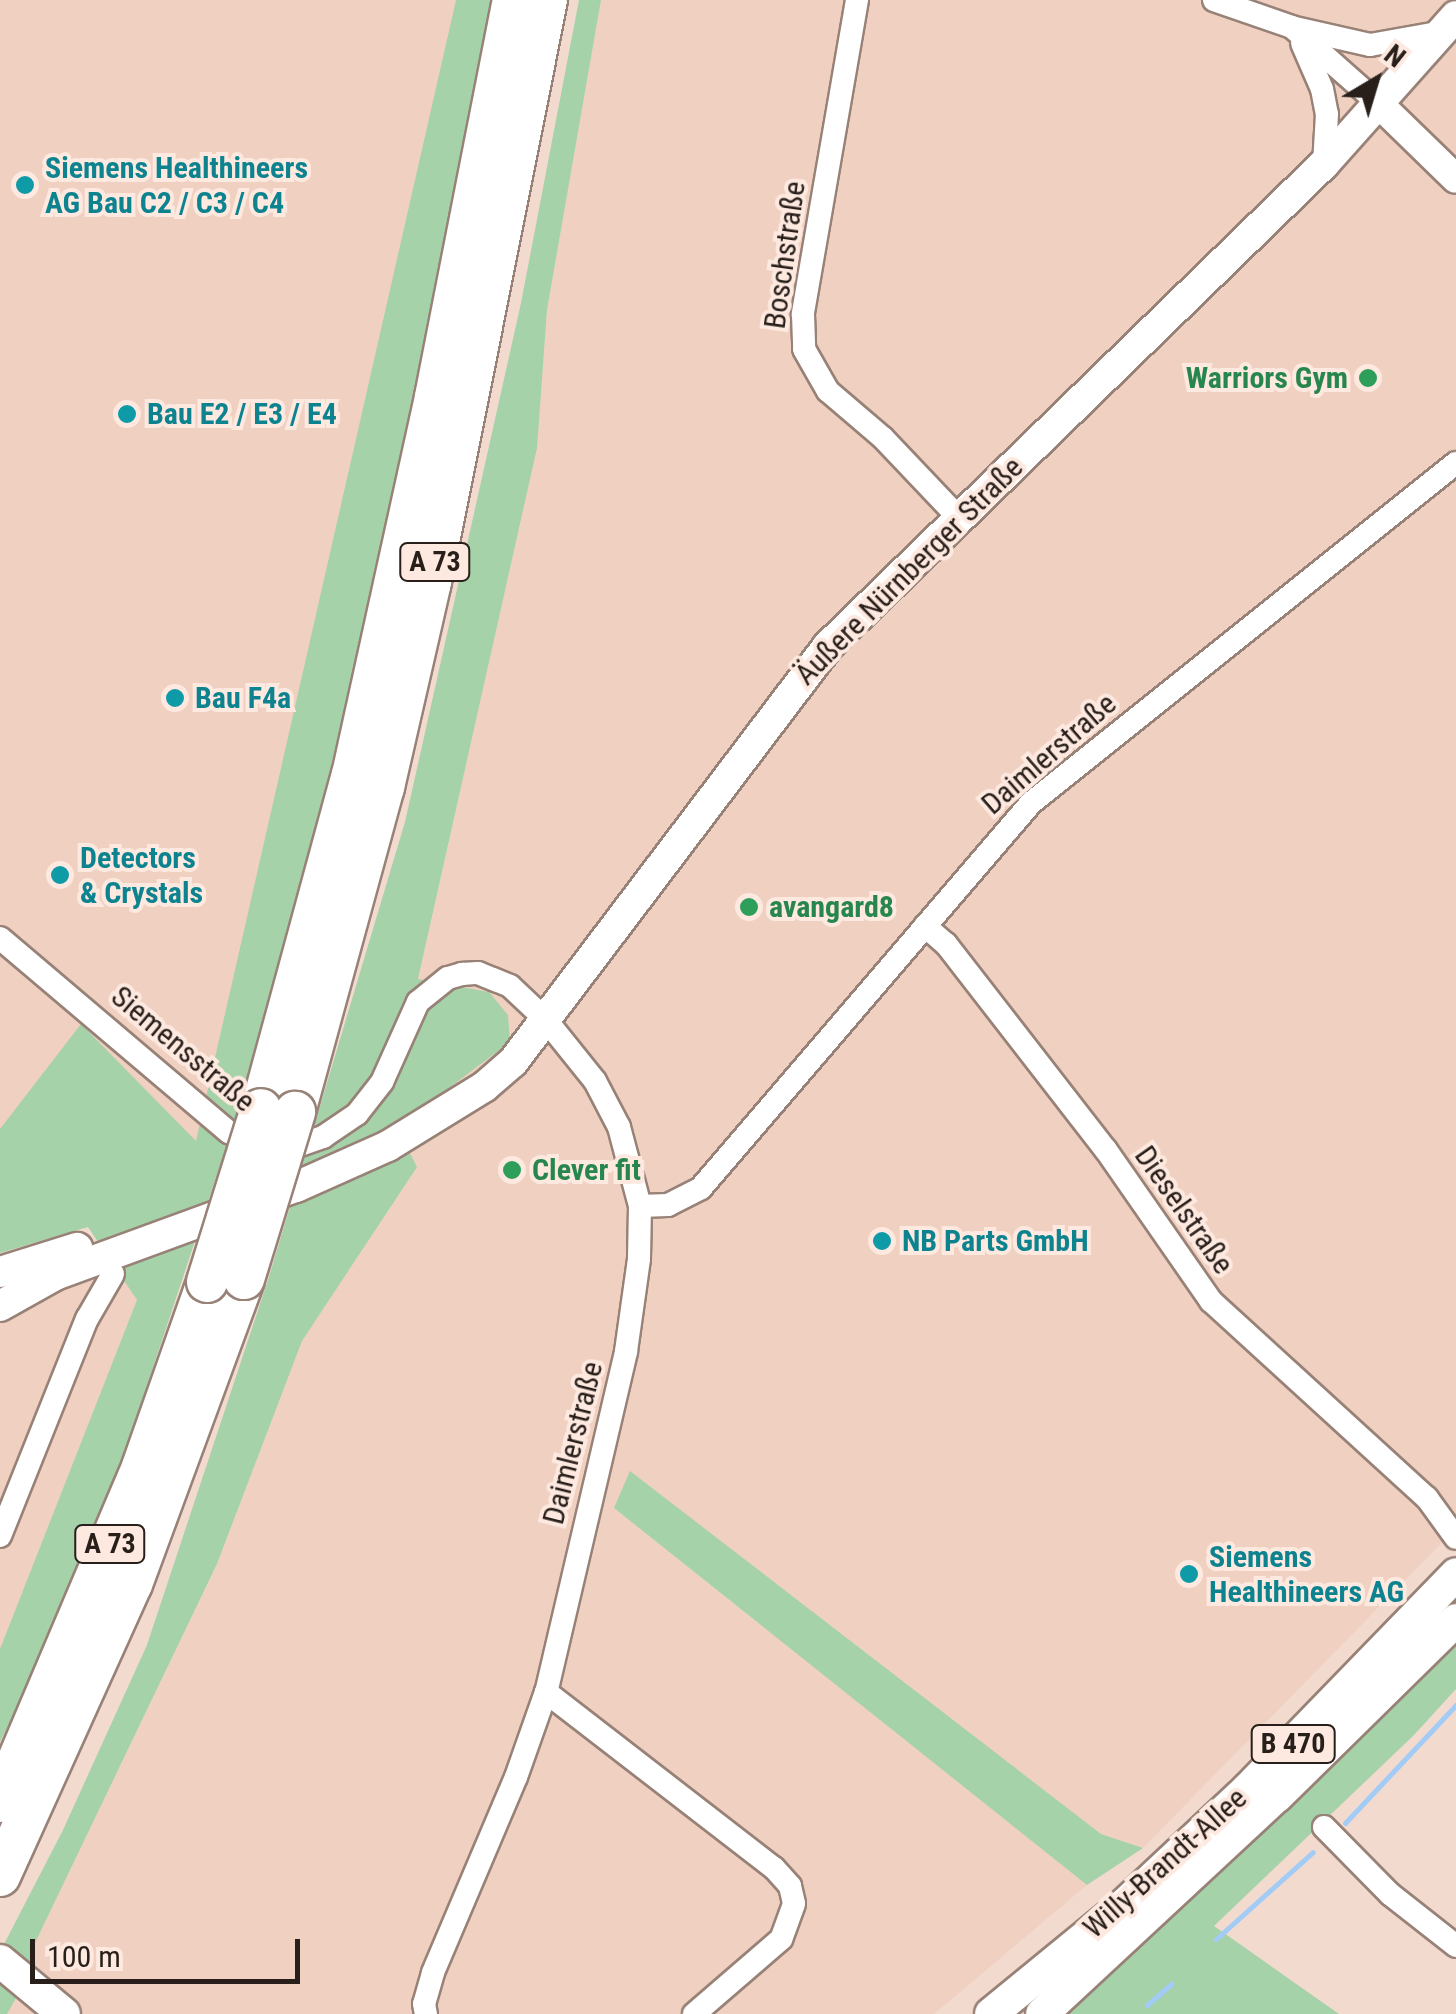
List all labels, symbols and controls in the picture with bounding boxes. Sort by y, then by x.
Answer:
north arrow [1326,30,1426,130]
text: N [1378,38,1412,74]
place label: Siemens Healthineers AG Bau C2 / C3 / C4 [45,150,308,220]
marker: Siemens Healthineers AG Bau C2 / C3 / C4 [14,174,36,196]
street label: Boschstraße [757,179,813,331]
place label: Warriors Gym [1186,360,1348,396]
marker: Warriors Gym [1357,367,1379,389]
place label: Bau E2 / E3 / E4 [147,396,337,432]
marker: Bau E2 / E3 / E4 [116,403,138,425]
street label: Äußere Nürnberger Straße [788,450,1030,692]
road number: A 73 [398,539,472,585]
place label: Bau F4a [195,680,291,716]
street label: Daimlerstraße [974,686,1124,822]
marker: Bau F4a [164,687,186,709]
place label: Detectors & Crystals [80,840,203,910]
marker: Detectors & Crystals [49,864,71,886]
place label: avangard8 [769,889,894,925]
marker: avangard8 [738,896,760,918]
street label: Siemensstraße [104,978,262,1120]
street label: Dieselstraße [1127,1139,1241,1281]
place label: Clever fit [532,1152,641,1188]
marker: Clever fit [501,1159,523,1181]
place label: NB Parts GmbH [902,1223,1089,1259]
marker: NB Parts GmbH [871,1230,893,1252]
street label: Daimlerstraße [535,1358,611,1528]
road number: A 73 [72,1521,148,1567]
place label: Siemens Healthineers AG [1209,1539,1404,1610]
marker: Siemens Healthineers AG [1178,1563,1200,1585]
road number: B 470 [1250,1721,1336,1767]
street label: Willy-Brandt-Allee [1076,1780,1254,1946]
scale bar [35,1919,305,1981]
text: 100 m [47,1939,121,1974]

